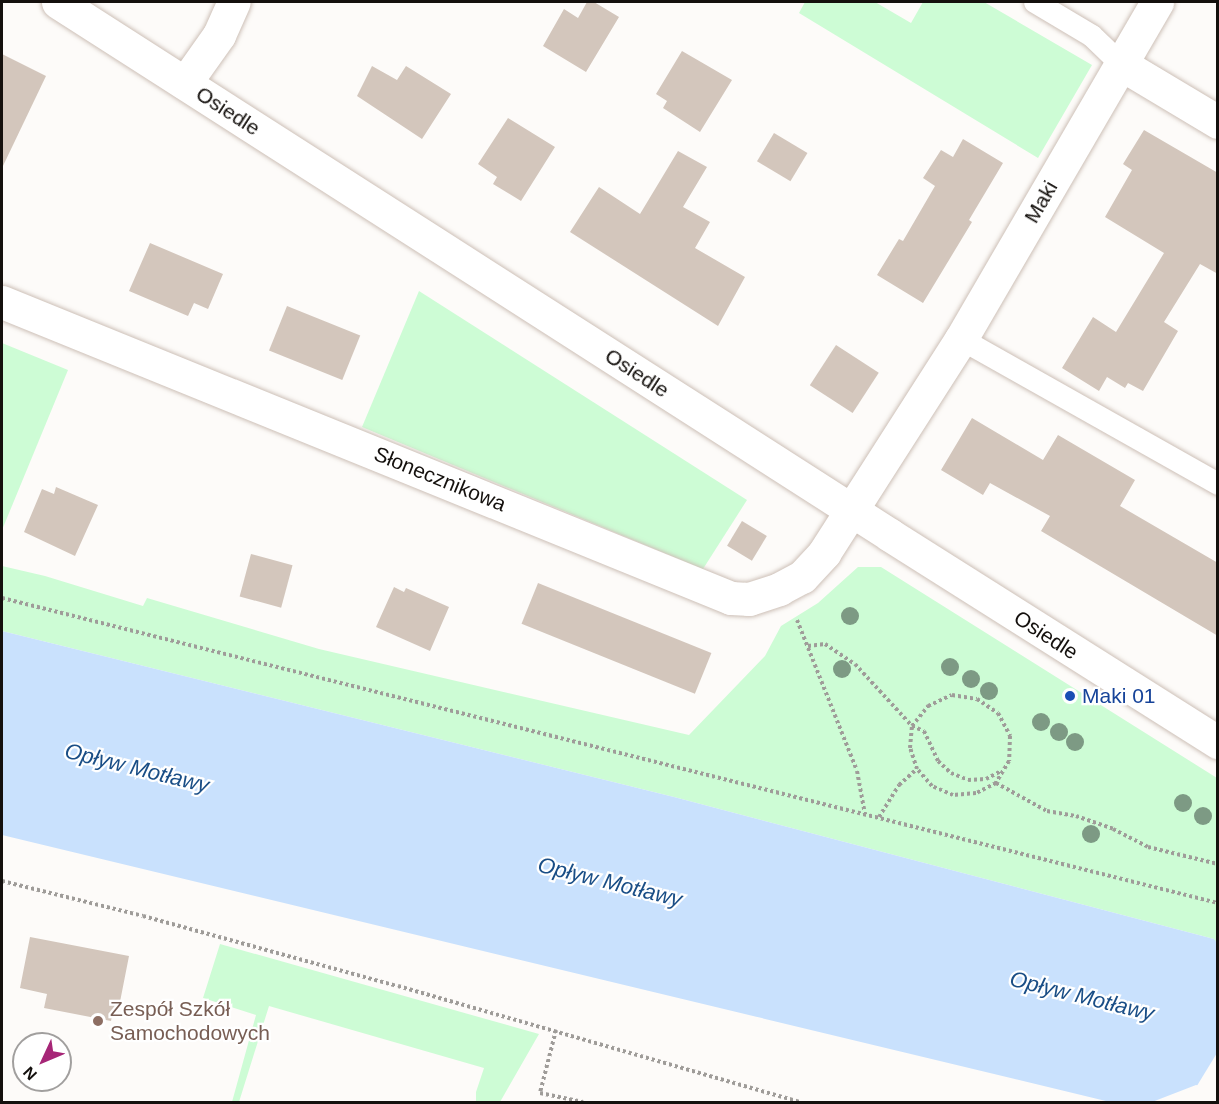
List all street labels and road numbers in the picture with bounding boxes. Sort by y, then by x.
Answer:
street label: Osiedle [191,81,265,141]
street label: Maki [1019,177,1063,227]
street label: Osiedle [600,343,674,403]
street label: Słonecznikowa [370,441,510,517]
street label: Osiedle [1009,605,1083,665]

